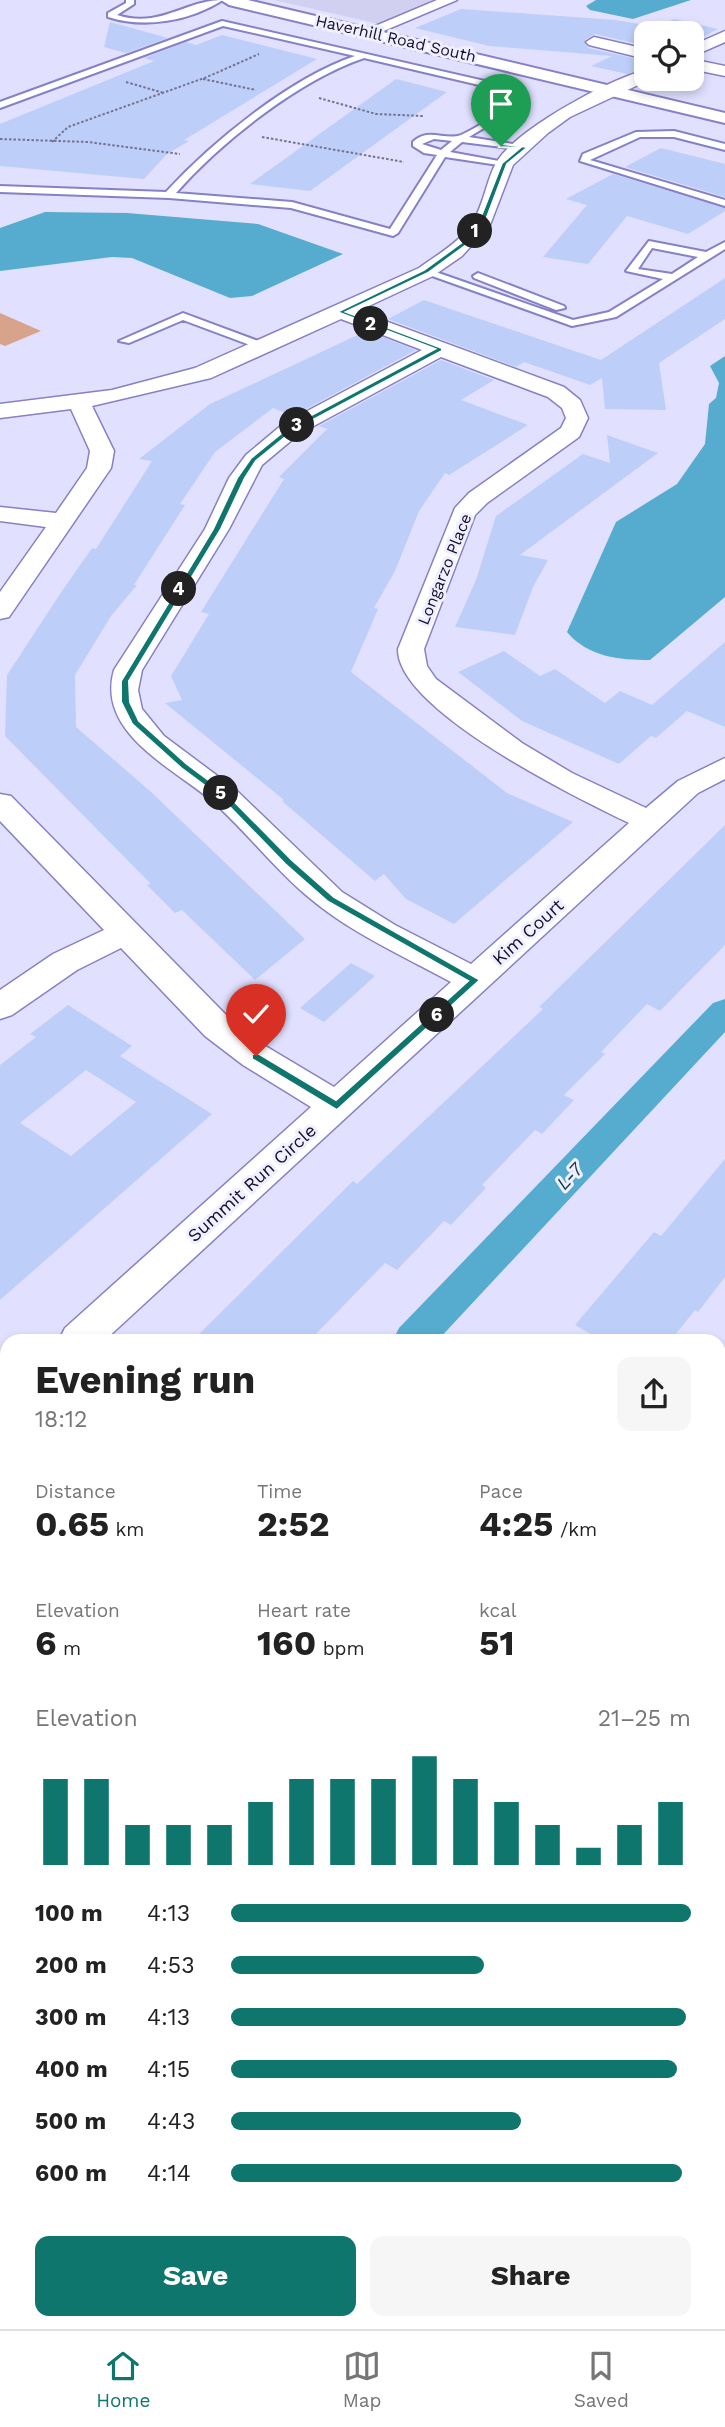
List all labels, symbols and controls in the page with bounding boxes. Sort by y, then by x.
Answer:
street label: Haverhill Road South [314,11,478,66]
map controls [634,21,704,91]
button: locate [634,21,704,91]
pin [471,74,531,146]
icon: arrive [482,85,520,123]
pin: 1 [458,214,492,248]
text: 1 [470,219,479,242]
pin: 2 [354,306,388,342]
text: 2 [365,312,376,335]
pin: 3 [280,408,314,442]
text: 3 [291,413,302,436]
street label: Longarzo Place [413,511,475,628]
pin: 4 [162,572,196,606]
text: 4 [172,577,185,600]
pin: 5 [204,776,238,810]
text: 5 [215,781,226,804]
street label: Kim Court [488,894,568,969]
pin [226,984,286,1056]
icon: check [237,995,275,1033]
pin: 6 [420,998,454,1032]
text: 6 [431,1003,442,1026]
street label: Summit Run Circle [183,1119,320,1246]
water label: L-7 [551,1157,589,1195]
button: share [617,1357,691,1431]
text: Evening run [35,1358,255,1402]
text: 18:12 [35,1406,87,1433]
text: Distance [35,1480,116,1503]
text: Time [257,1480,302,1503]
text: Pace [479,1480,523,1503]
text: 0.65 [35,1503,109,1545]
text: 2:52 [257,1503,330,1545]
text: 4:25 [479,1503,553,1545]
text: km [109,1518,144,1541]
text: /km [553,1518,597,1541]
text: Elevation [35,1599,120,1622]
text: Heart rate [257,1599,351,1622]
text: kcal [479,1599,517,1622]
text: 6 [35,1622,57,1664]
text: 160 [257,1622,316,1664]
text: 51 [479,1622,515,1664]
text: m [57,1637,81,1660]
text: bpm [316,1637,365,1660]
text: Elevation [35,1705,138,1732]
text: 21–25 m [598,1705,691,1732]
text: 100 m [35,1900,103,1927]
text: 4:13 [147,1900,190,1927]
text: 200 m [35,1952,107,1979]
text: 4:53 [147,1952,195,1979]
text: 300 m [35,2004,106,2031]
text: 4:13 [147,2004,190,2031]
text: 400 m [35,2056,108,2083]
text: 4:15 [147,2056,190,2083]
text: 500 m [35,2108,106,2135]
text: 4:43 [147,2108,195,2135]
text: 600 m [35,2160,107,2187]
text: 4:14 [147,2160,191,2187]
button: Save [35,2236,356,2316]
button: Share [370,2236,691,2316]
tab: Home [96,2347,150,2412]
tab: Map [343,2347,381,2412]
tab: Saved [574,2347,629,2412]

